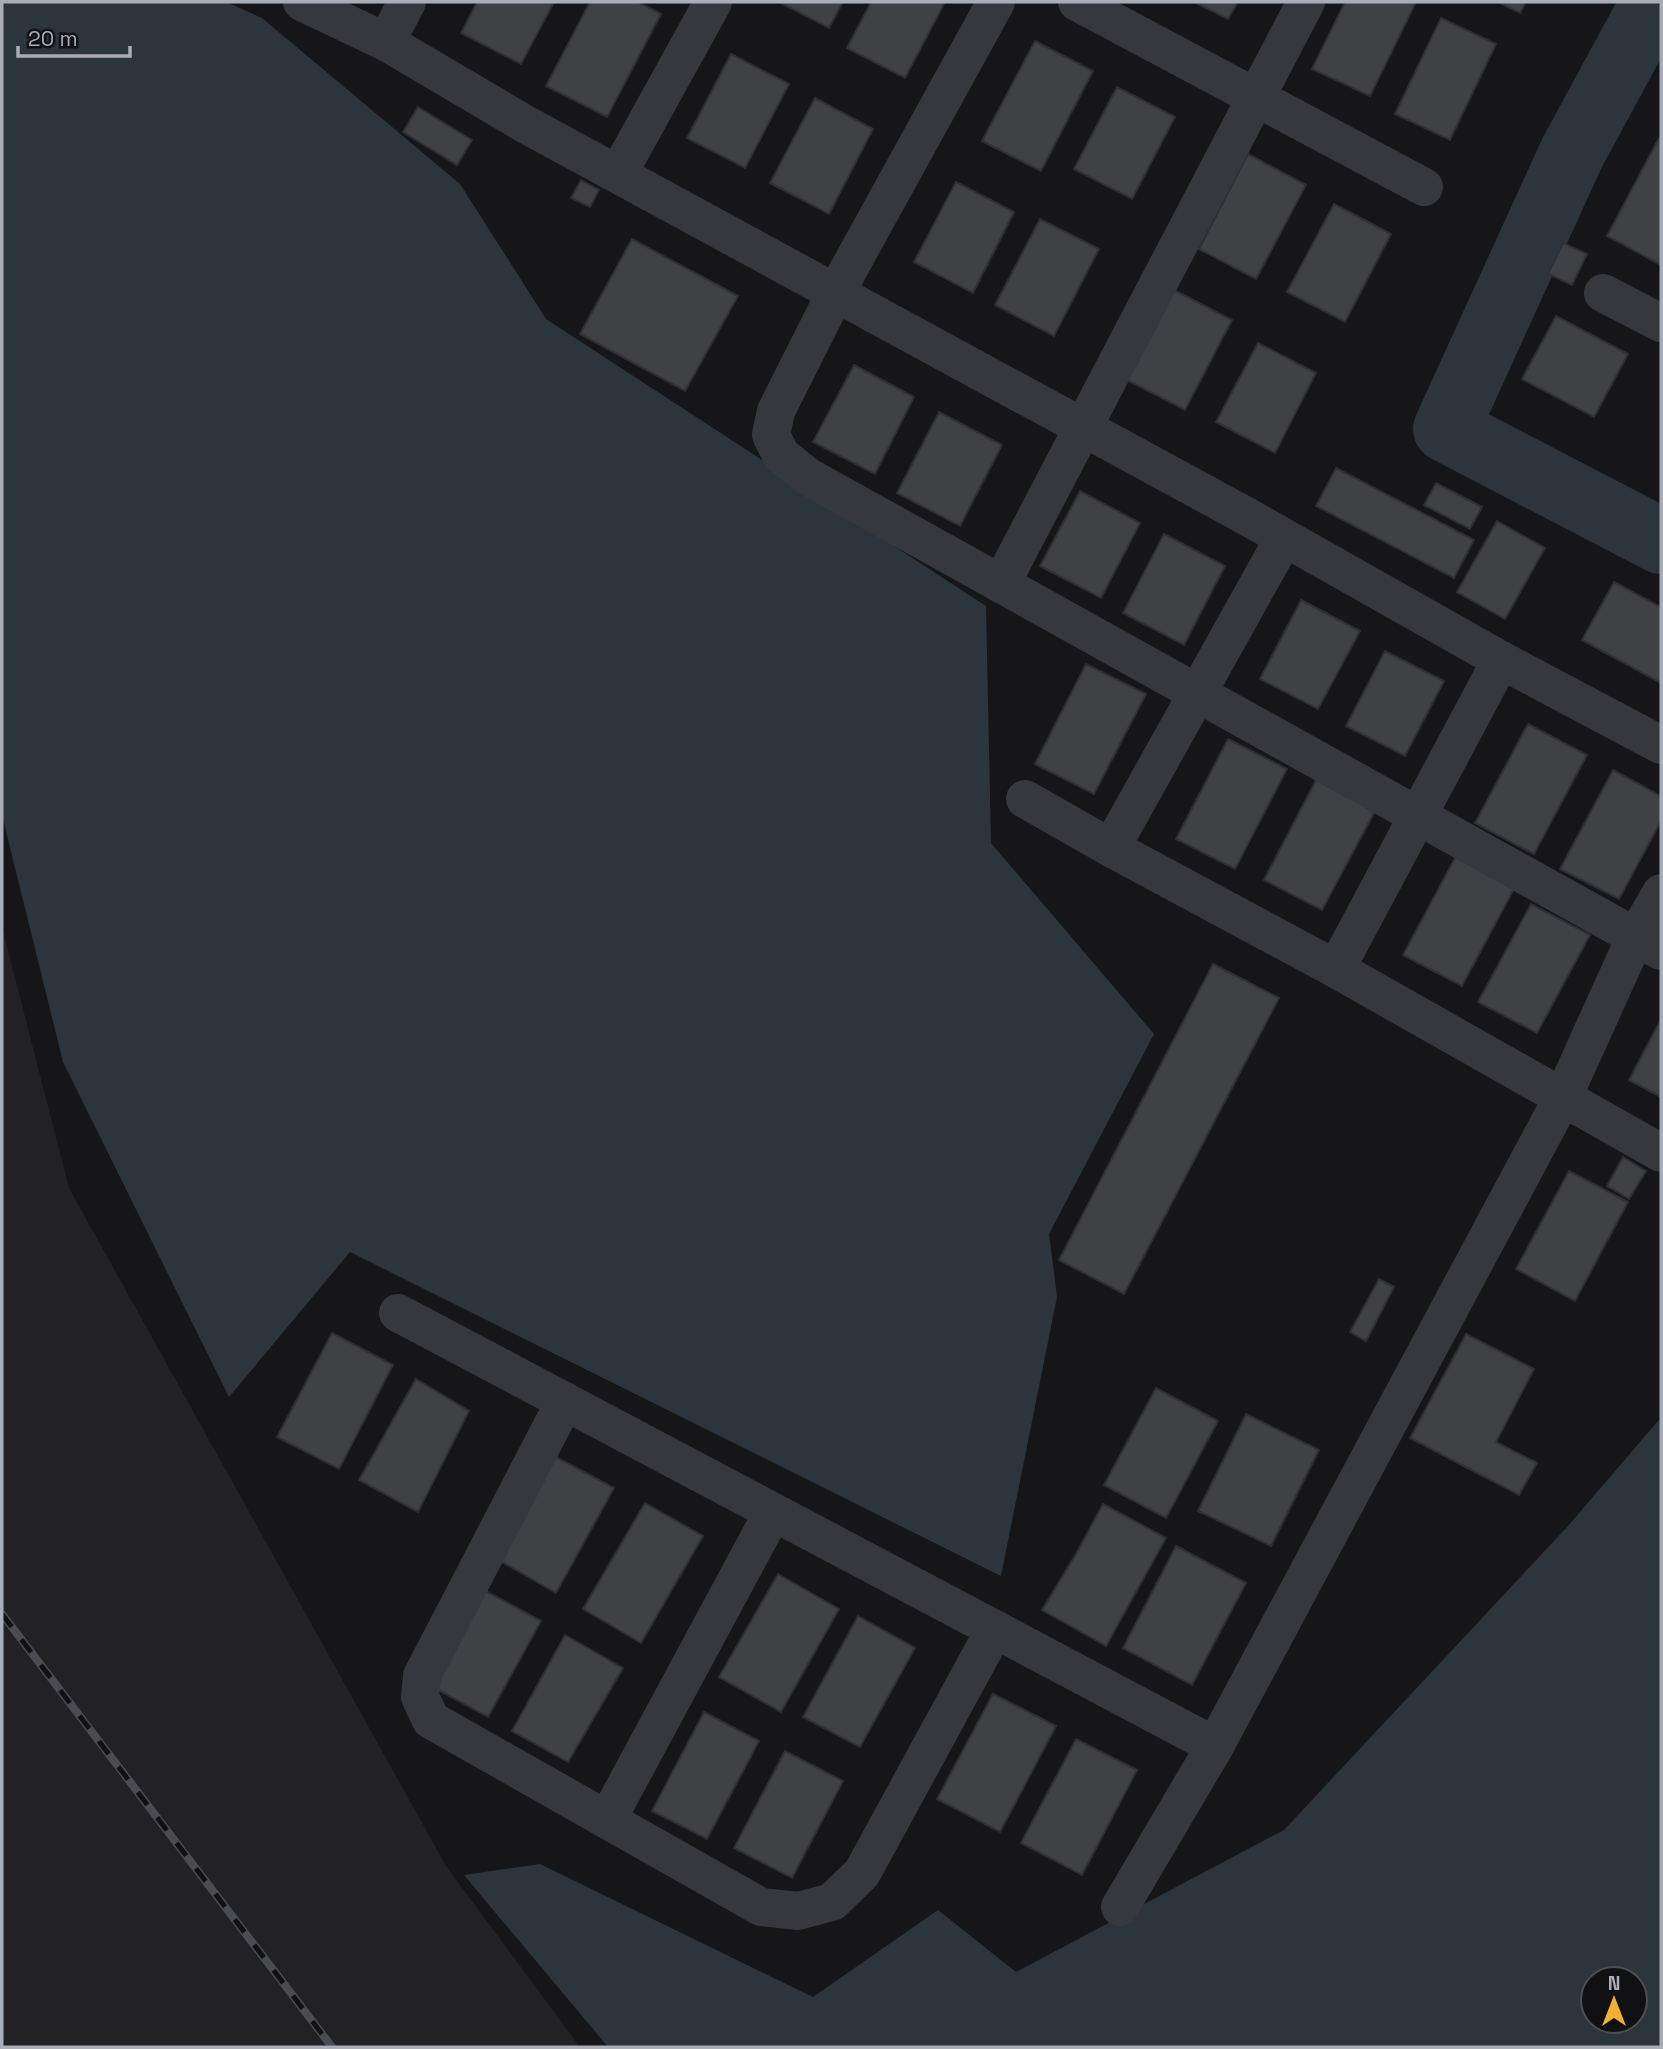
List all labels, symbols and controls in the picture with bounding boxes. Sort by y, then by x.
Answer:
scale bar [18,14,130,58]
text: 20 m [28,25,78,52]
north arrow [1579,1965,1649,2035]
text: N [1608,1971,1620,1996]

